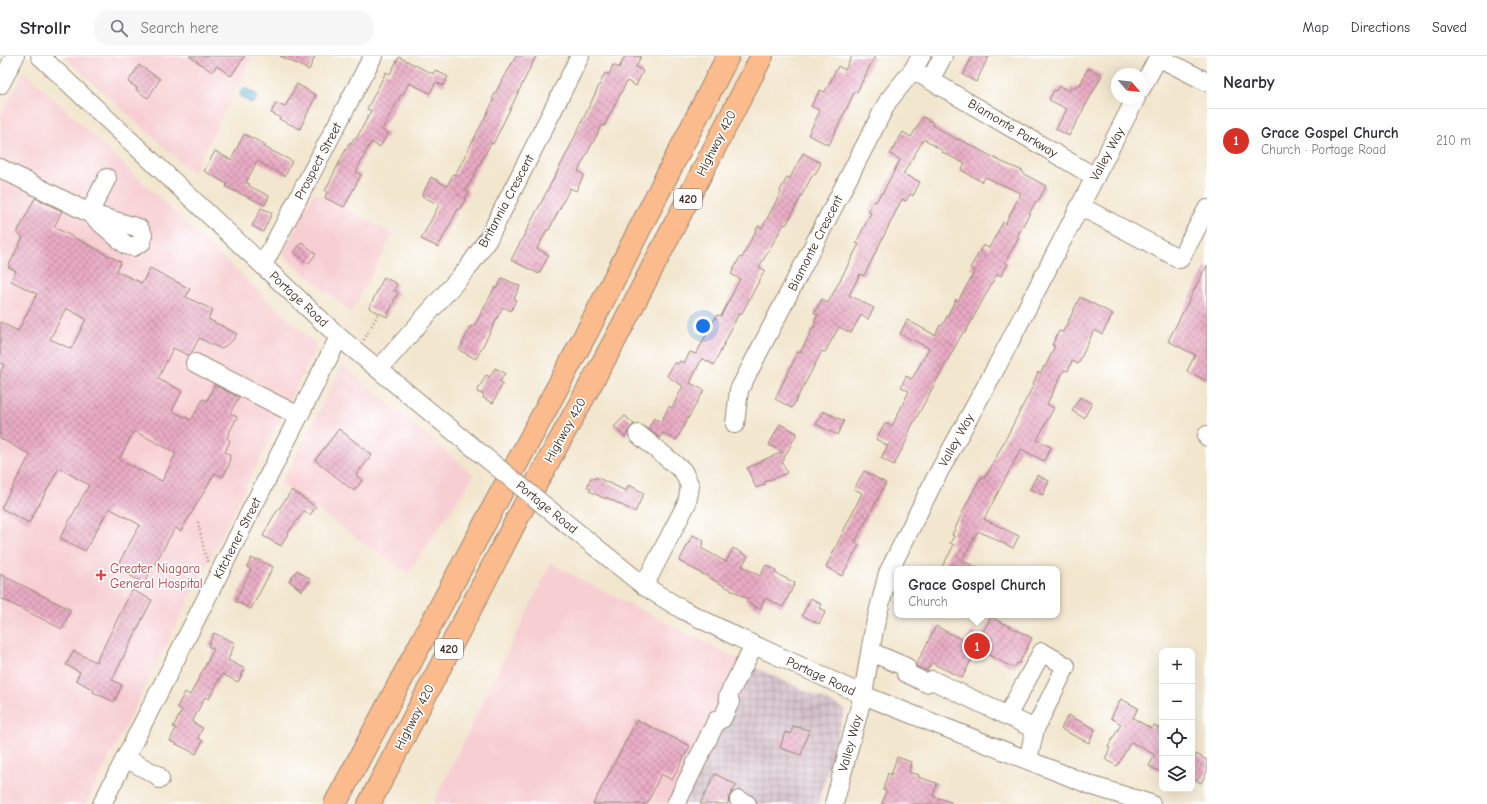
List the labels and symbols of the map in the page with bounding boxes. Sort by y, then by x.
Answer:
north arrow [1111,68,1147,104]
street label: Biamonte Parkway [966,95,1061,161]
street label: Highway 420 [693,108,739,178]
street label: Prospect Street [291,119,345,202]
street label: Valley Way [1087,125,1127,183]
street label: Britannia Crescent [475,151,537,250]
road number: 420 [674,189,702,209]
street label: Biamonte Crescent [784,192,846,293]
street label: Portage Road [267,268,331,330]
your location [693,316,713,336]
street label: Highway 420 [541,395,589,465]
street label: Valley Way [935,411,977,469]
street label: Portage Road [513,478,581,536]
street label: Kitchener Street [210,494,264,581]
place label: Greater Niagara General Hospital [110,561,203,591]
marker: Greater Niagara General Hospital [95,569,107,581]
pin: 1 [964,631,990,661]
road number: 420 [435,639,463,659]
street label: Portage Road [784,653,858,699]
street label: Highway 420 [391,682,437,752]
street label: Valley Way [835,713,865,773]

